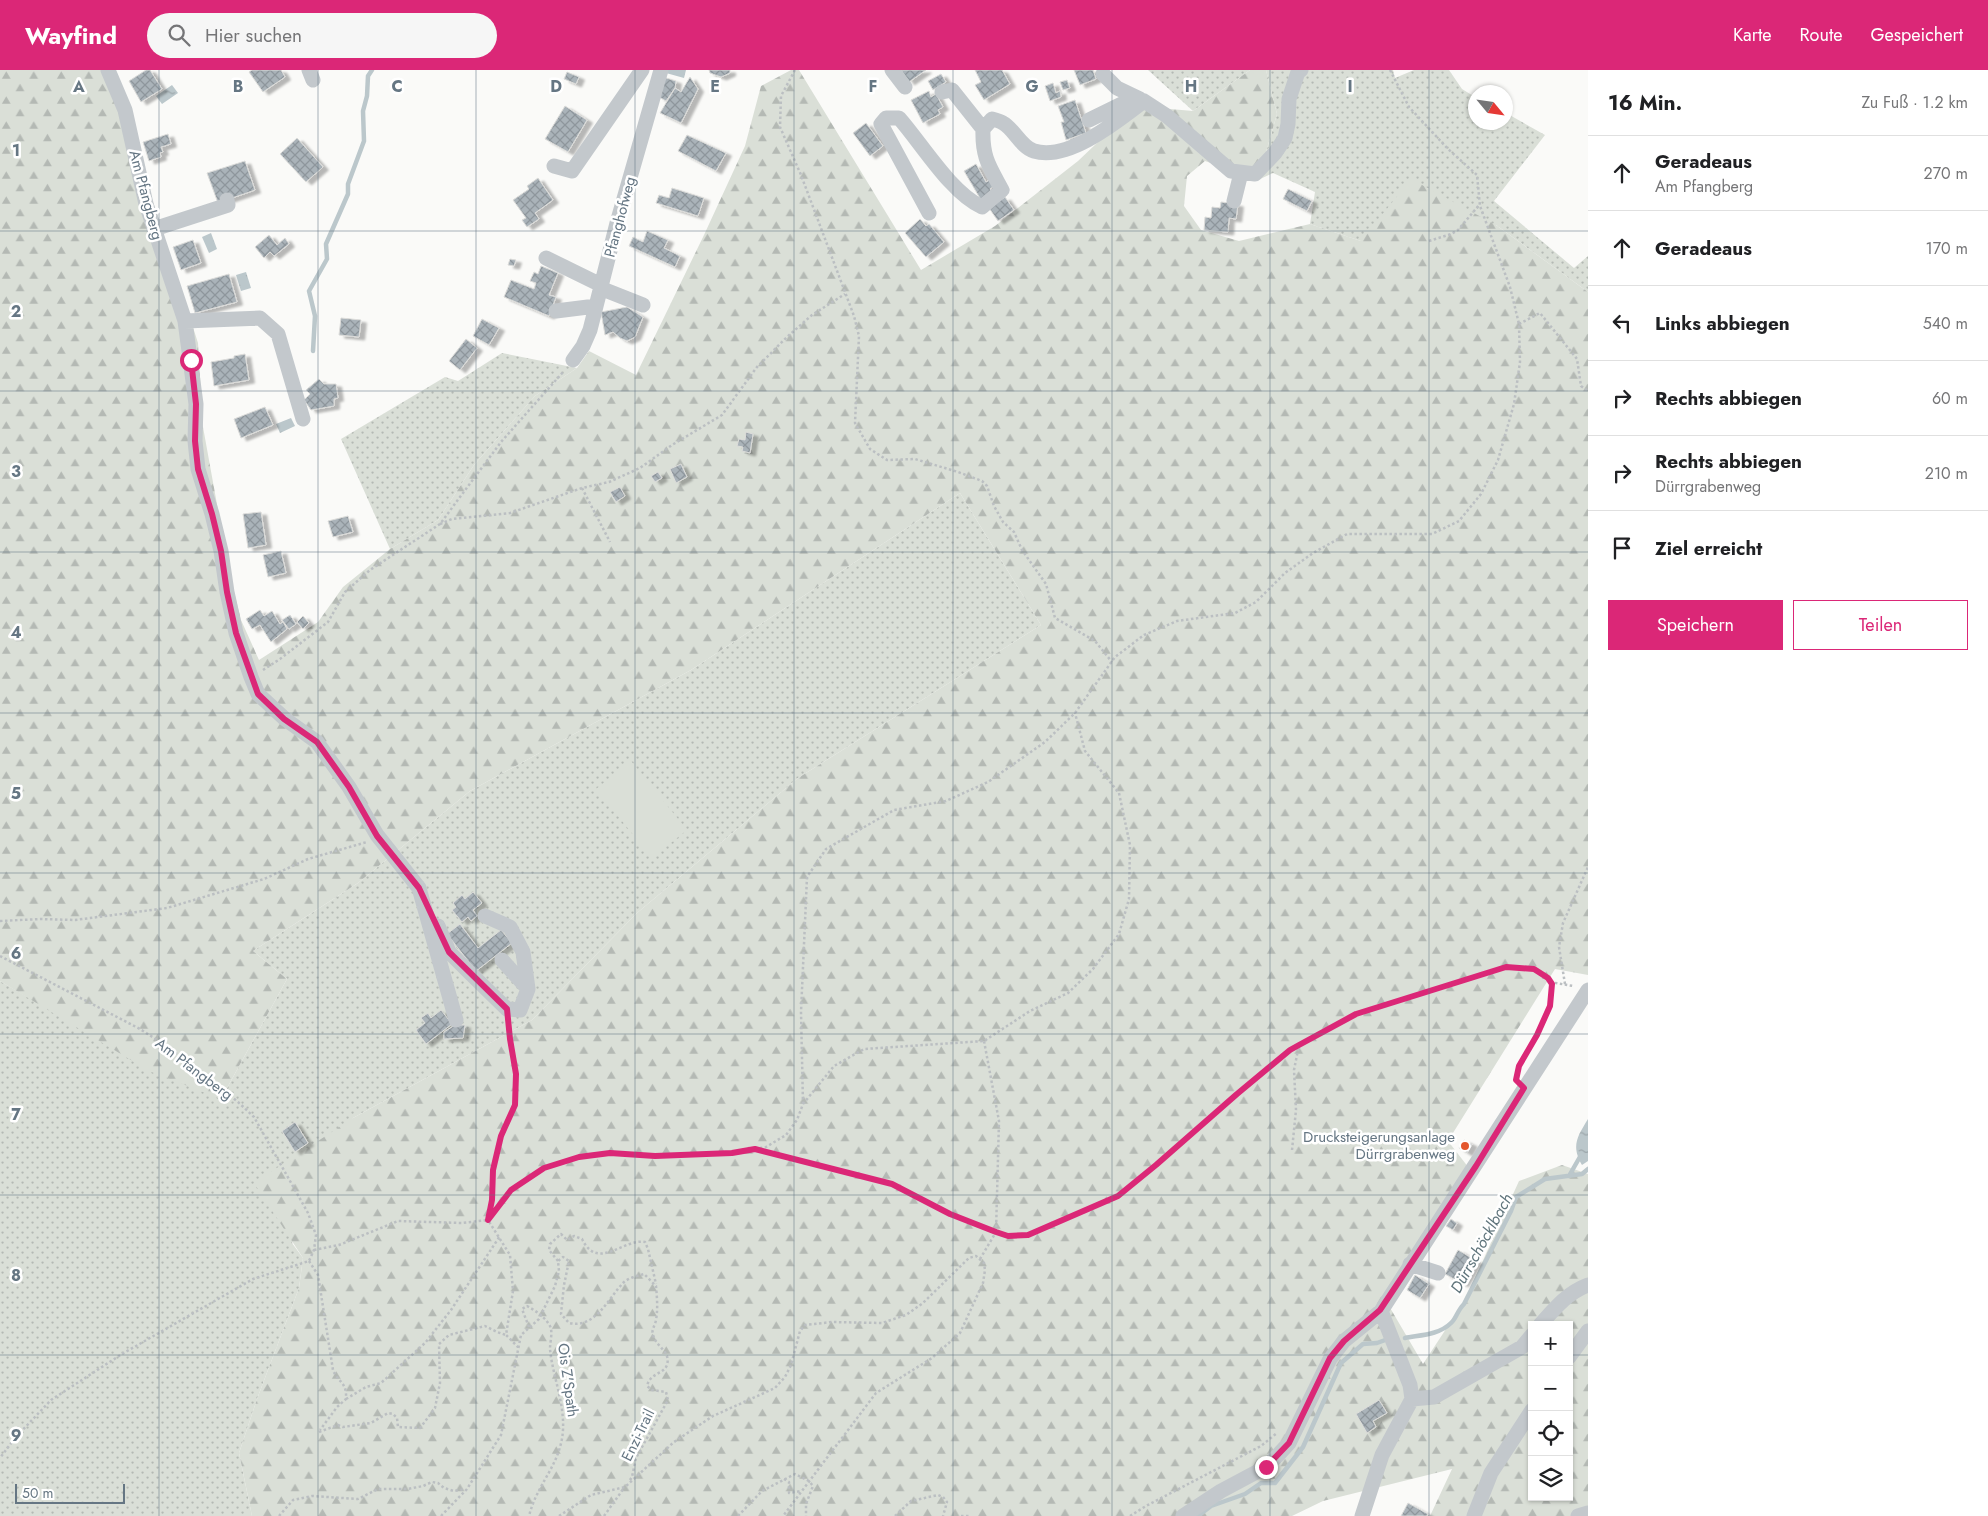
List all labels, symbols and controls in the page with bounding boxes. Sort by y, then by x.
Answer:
search box [147,13,497,58]
text: Wayfind [25,18,117,53]
icon: search [165,21,193,49]
text: Hier suchen [205,22,302,49]
text: Karte [1733,22,1772,48]
text: Route [1800,22,1842,48]
text: Gespeichert [1870,22,1963,48]
text: A [72,75,85,98]
text: B [233,75,243,98]
text: C [391,75,403,98]
text: D [550,75,562,98]
text: E [710,75,720,98]
text: F [869,75,877,98]
text: G [1025,75,1039,98]
text: H [1185,75,1197,98]
text: I [1347,75,1353,98]
north arrow [1468,85,1513,130]
text: 16 Min. [1608,88,1682,118]
text: Zu Fuß · 1.2 km [1862,91,1968,114]
text: 1 [12,139,20,162]
street label: Am Pfangberg [123,148,169,242]
text: Geradeaus [1655,148,1752,175]
icon: ahead [1608,159,1636,187]
text: 270 m [1924,162,1968,185]
street label: Pfanghofweg [599,174,641,260]
text: Am Pfangberg [1655,175,1753,198]
icon: ahead [1608,234,1636,262]
text: Geradeaus [1655,235,1752,262]
text: 170 m [1926,237,1968,260]
text: 2 [11,300,21,323]
icon: left [1608,309,1636,337]
text: Links abbiegen [1655,310,1790,337]
text: 540 m [1923,312,1968,335]
route start [180,349,203,372]
icon: right [1608,384,1636,412]
text: Rechts abbiegen [1655,385,1802,412]
text: 60 m [1932,387,1968,410]
text: Rechts abbiegen [1655,448,1802,475]
icon: right [1608,459,1636,487]
text: 3 [11,460,21,483]
text: 210 m [1925,462,1968,485]
text: Dürrgrabenweg [1655,475,1761,498]
icon: arrive [1608,534,1636,562]
text: Ziel erreicht [1655,535,1762,562]
button: Speichern [1608,600,1783,650]
button: Teilen [1793,600,1968,650]
text: 4 [10,621,22,644]
text: 5 [11,782,21,805]
text: 6 [11,942,21,965]
street label: Am Pfangberg [151,1033,237,1105]
text: 7 [11,1103,21,1126]
place label: Drucksteigerungsanlage Dürrgrabenweg [1303,1126,1455,1165]
marker: Drucksteigerungsanlage Dürrgrabenweg [1459,1140,1471,1152]
water label: Dürrschöcklbach [1445,1189,1518,1297]
text: 8 [11,1264,21,1287]
map controls [1528,1321,1573,1501]
button: + [1528,1321,1573,1366]
street label: Ois Z'Spath [552,1342,584,1418]
button: − [1528,1366,1573,1411]
street label: Enzi-Trail [616,1405,660,1465]
button: locate [1528,1411,1573,1456]
text: 9 [11,1424,21,1447]
route end [1255,1456,1278,1479]
button: layers [1528,1456,1573,1501]
scale bar [15,1481,125,1504]
text: 50 m [22,1483,53,1503]

